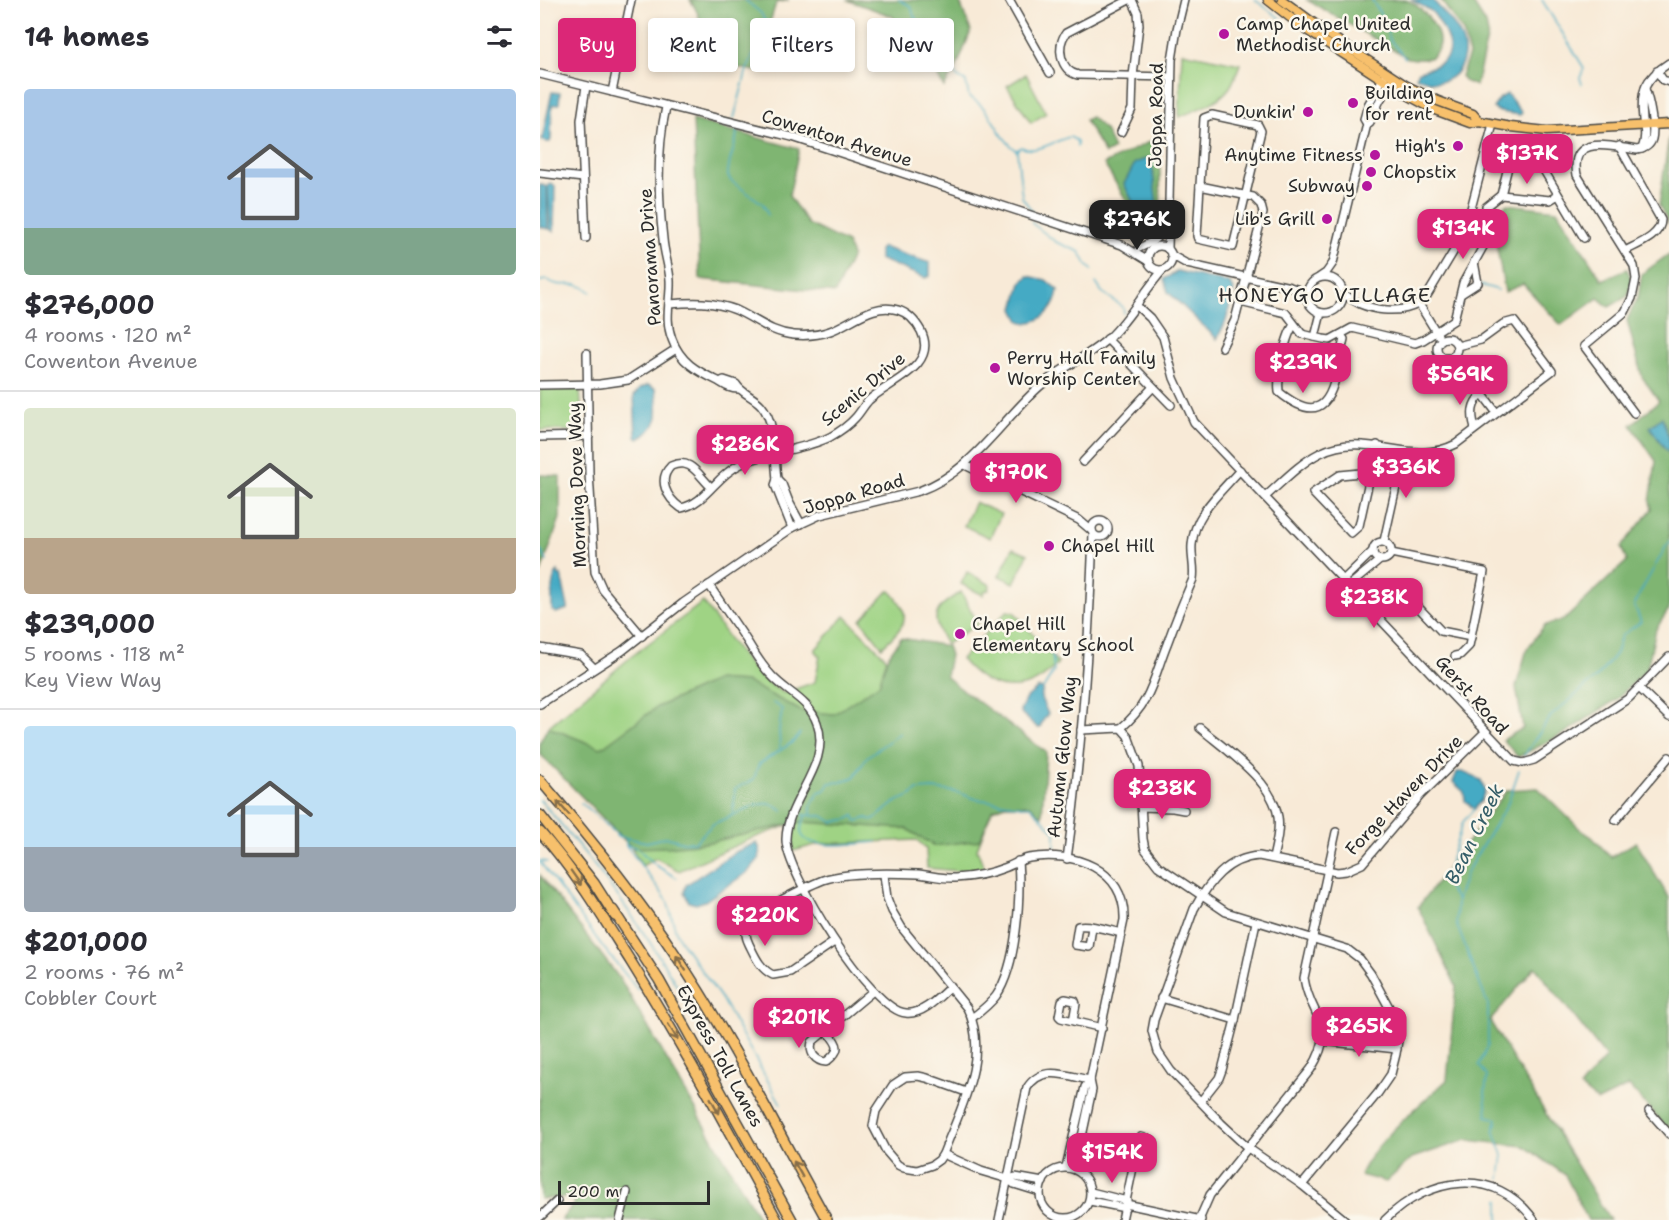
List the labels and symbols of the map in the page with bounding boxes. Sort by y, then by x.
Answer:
place label: Camp Chapel United Methodist Church [1236,12,1411,57]
marker: Camp Chapel United Methodist Church [1217,27,1231,41]
street label: Joppa Road [1143,63,1169,167]
place label: Building for rent [1365,81,1434,126]
marker: Building for rent [1346,96,1360,110]
place label: Dunkin' [1233,100,1296,124]
street label: Cowenton Avenue [759,104,915,172]
marker: Dunkin' [1301,105,1315,119]
place label: High's [1395,134,1446,158]
pin: $137K [1485,134,1569,185]
marker: High's [1451,139,1465,153]
place label: Anytime Fitness [1224,143,1363,167]
marker: Anytime Fitness [1368,148,1382,162]
place label: Chopstix [1383,160,1456,184]
marker: Chopstix [1364,165,1378,179]
place label: Subway [1288,174,1355,198]
marker: Subway [1360,179,1374,193]
street label: Panorama Drive [633,187,667,327]
pin: $276K [1095,200,1179,251]
place label: Lib's Grill [1235,207,1316,231]
pin: $134K [1421,209,1505,260]
marker: Lib's Grill [1320,212,1334,226]
district label: HONEYGO VILLAGE [1218,282,1432,308]
pin: $239K [1261,343,1345,394]
place label: Perry Hall Family Worship Center [1007,346,1156,391]
street label: Scenic Drive [816,347,910,431]
pin: $569K [1418,355,1502,406]
marker: Perry Hall Family Worship Center [988,361,1002,375]
street label: Morning Dove Way [562,402,592,568]
pin: $286K [703,425,787,476]
pin: $336K [1364,448,1448,499]
pin: $170K [974,453,1058,504]
street label: Joppa Road [801,468,907,520]
place label: Chapel Hill [1061,534,1155,558]
marker: Chapel Hill [1042,539,1056,553]
pin: $238K [1332,578,1416,629]
place label: Chapel Hill Elementary School [972,612,1135,657]
marker: Chapel Hill Elementary School [953,627,967,641]
street label: Gerst Road [1430,650,1514,740]
street label: Autumn Glow Way [1042,675,1082,839]
street label: Forge Haven Drive [1340,729,1468,861]
pin: $238K [1120,769,1204,820]
water label: Bean Creek [1438,779,1510,889]
one-way arrow [557,800,570,816]
one-way arrow [570,870,582,886]
pin: $220K [723,896,807,947]
one-way arrow [675,955,687,972]
street label: Express Toll Lanes [671,981,769,1131]
pin: $201K [757,998,841,1049]
pin: $265K [1317,1007,1401,1058]
one-way arrow [668,1023,680,1040]
one-way arrow [709,1097,721,1114]
pin: $154K [1070,1133,1154,1184]
one-way arrow [792,1161,804,1178]
scale bar [558,1178,710,1206]

